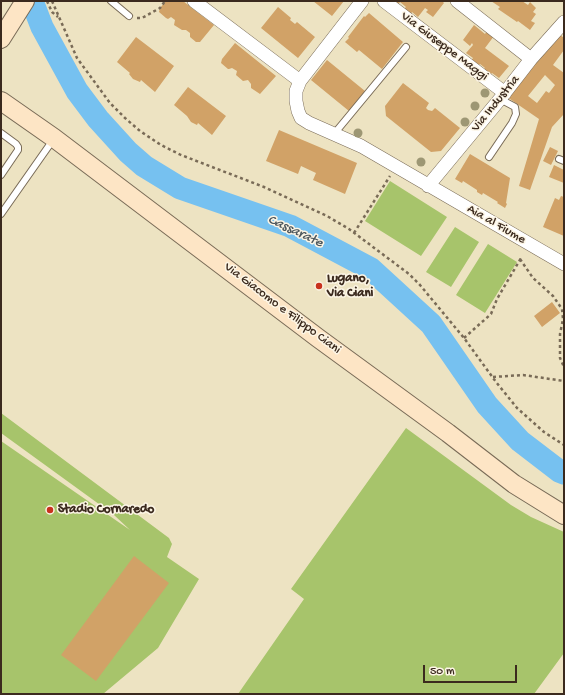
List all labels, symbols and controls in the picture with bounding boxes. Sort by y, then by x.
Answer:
street label: Via Giuseppe Maggi [397,9,491,85]
street label: Via Industria [469,73,523,135]
street label: Aia al Fiume [464,202,528,248]
water label: Cassarate [265,212,325,252]
street label: Via Giacomo e Filippo Ciani [220,260,344,358]
place label: Lugano, Via Ciani [327,271,373,302]
marker: Lugano, Via Ciani [314,281,324,291]
place label: Stadio Cornaredo [58,502,154,518]
marker: Stadio Cornaredo [45,505,55,515]
scale bar [425,657,519,683]
text: 50 m [430,665,455,679]

